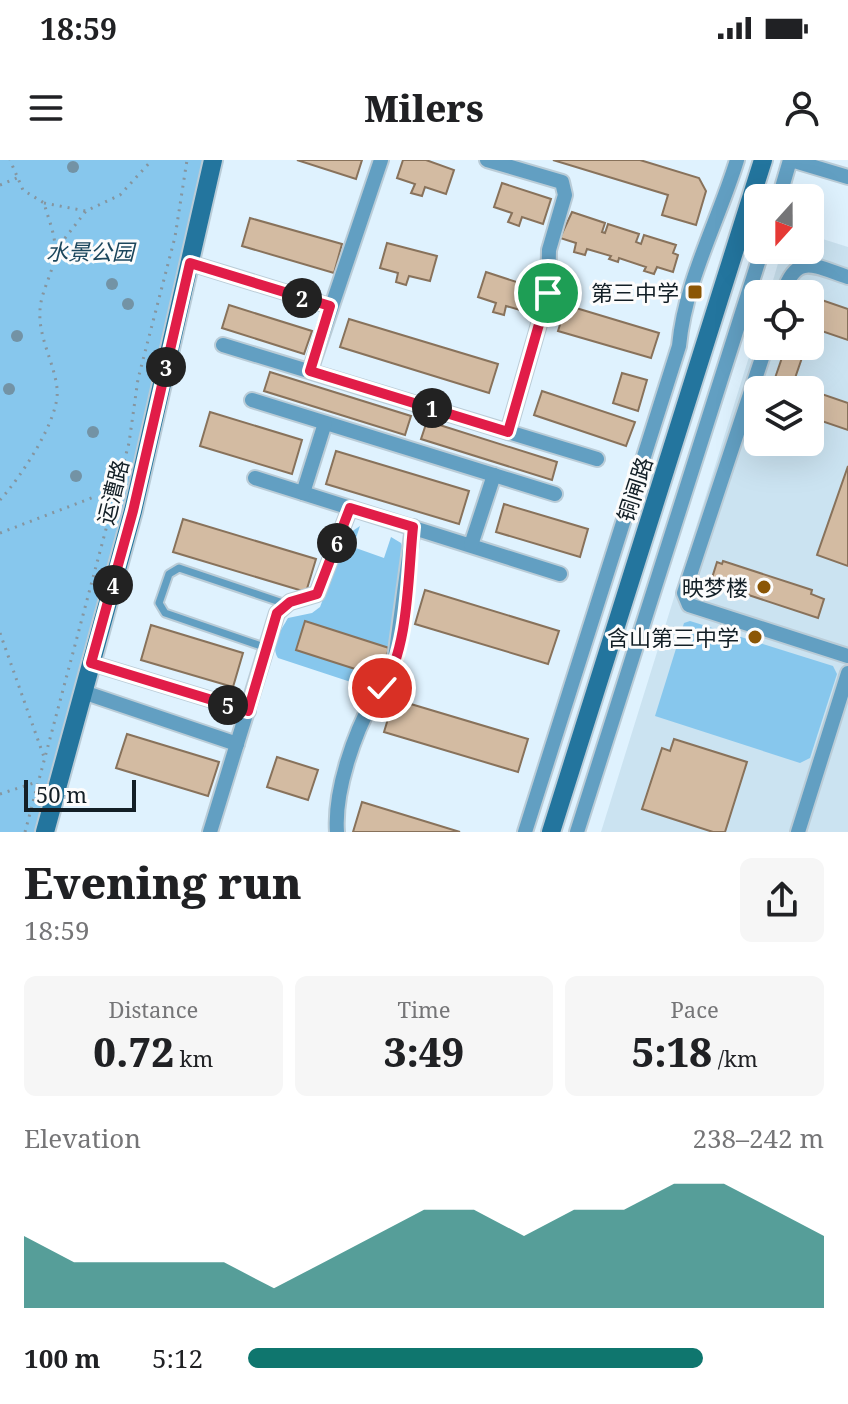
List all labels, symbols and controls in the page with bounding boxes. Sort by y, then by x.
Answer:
text: 18:59 [40,8,117,49]
text: Milers [364,84,484,133]
icon: menu [24,86,68,130]
icon: person [780,86,824,130]
north arrow [744,184,824,264]
map controls [744,184,824,456]
park label: 水景公园 [46,236,137,266]
pin [514,259,582,327]
icon: arrive [526,271,570,315]
place label: 第三中学 [591,277,679,307]
pin: 2 [282,278,322,318]
button: locate [744,280,824,360]
text: 2 [296,283,308,313]
marker: 第三中学 [686,283,704,301]
pin: 3 [146,347,186,387]
text: 3 [160,352,172,382]
button: layers [744,376,824,456]
pin: 1 [412,388,452,428]
text: 1 [426,393,438,423]
street label: 铜闸路 [610,453,658,525]
street label: 运漕路 [89,456,135,528]
pin: 6 [317,523,357,563]
text: 6 [331,528,343,558]
pin: 4 [93,565,133,605]
text: 4 [107,570,119,600]
place label: 映梦楼 [682,572,748,602]
marker: 映梦楼 [755,578,773,596]
place label: 含山第三中学 [607,622,739,652]
marker: 含山第三中学 [746,628,764,646]
pin [348,654,416,722]
icon: check [360,666,404,710]
pin: 5 [208,685,248,725]
text: 5 [222,690,234,720]
scale bar [24,776,136,812]
text: 50 m [36,779,87,809]
text: Evening run [24,852,302,912]
button: share [740,858,824,942]
text: 18:59 [24,912,90,948]
text: Distance [108,994,198,1024]
text: Time [397,994,451,1024]
text: Pace [671,994,719,1024]
text: 0.72 [93,1024,174,1079]
text: 3:49 [384,1024,464,1079]
text: 5:18 [632,1024,712,1079]
text: km [174,1043,213,1073]
text: /km [712,1043,758,1073]
text: Elevation [24,1120,141,1156]
text: 238–242 m [692,1120,824,1156]
text: 100 m [24,1340,100,1376]
text: 5:12 [152,1340,203,1376]

